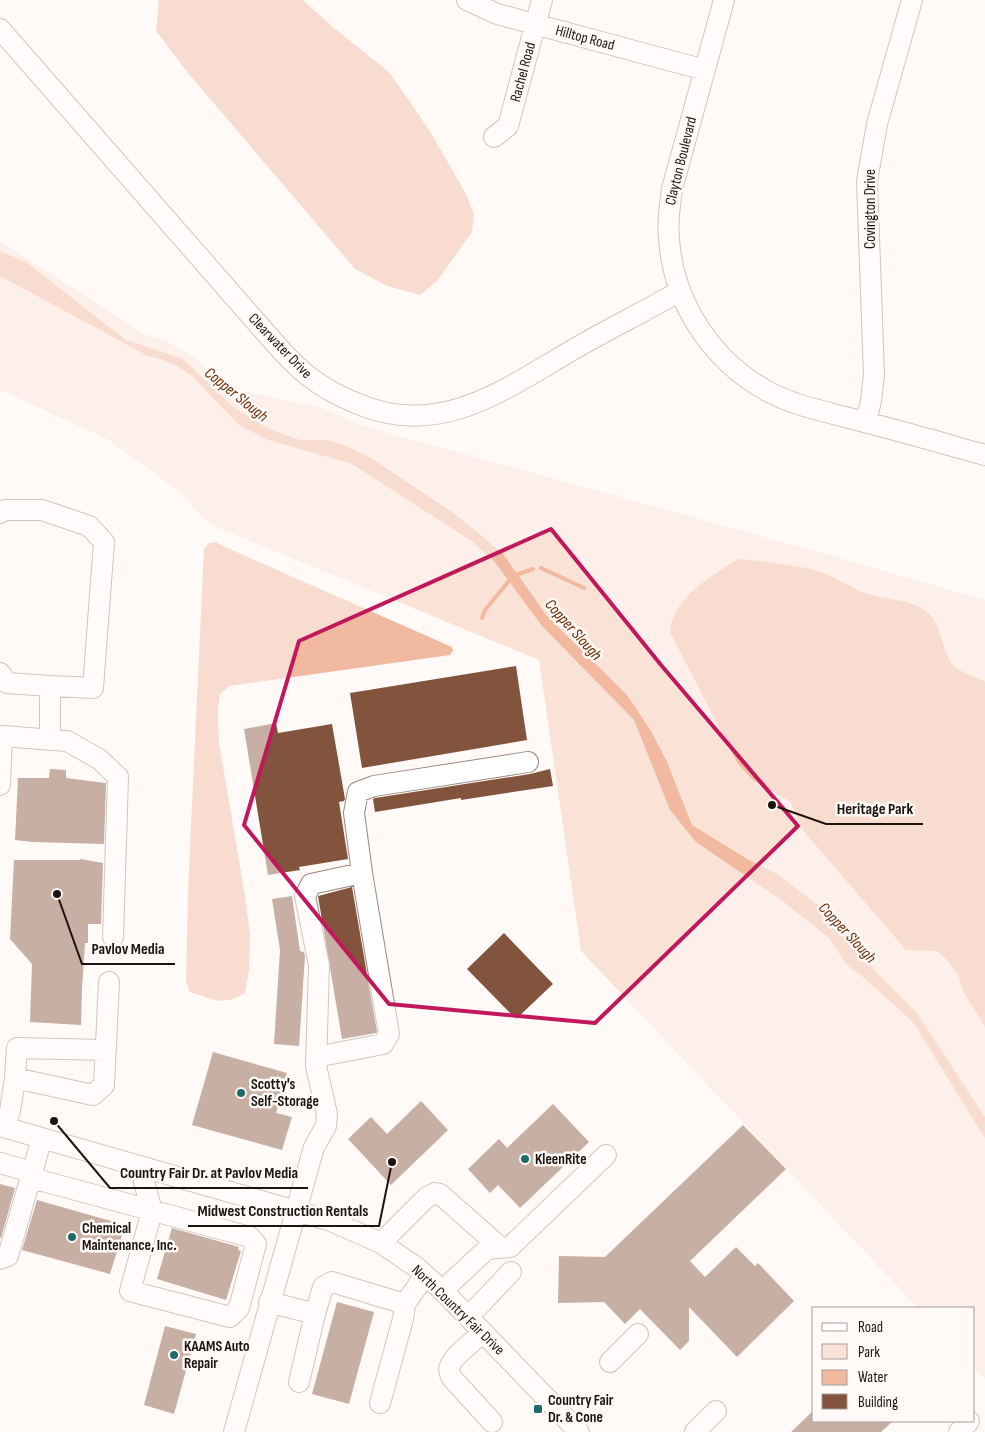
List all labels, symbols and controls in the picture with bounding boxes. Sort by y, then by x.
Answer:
street label: Hilltop Road [553,21,617,55]
street label: Rachel Road [506,40,540,104]
street label: Clayton Boulevard [661,115,701,207]
street label: Covington Drive [861,169,880,249]
street label: Clearwater Drive [244,309,316,383]
water label: Copper Slough [200,364,272,426]
water label: Copper Slough [541,595,606,665]
callout: Heritage Park [826,793,923,824]
text: Heritage Park [837,800,914,819]
water label: Copper Slough [814,899,880,967]
callout: Pavlov Media [82,933,175,964]
text: Pavlov Media [91,940,165,959]
place label: Scotty's Self-Storage [251,1075,319,1111]
marker: Scotty's Self-Storage [235,1087,247,1099]
place label: KleenRite [535,1150,587,1169]
marker: KleenRite [519,1153,531,1165]
callout: Country Fair Dr. at Pavlov Media [110,1157,308,1188]
text: Country Fair Dr. at Pavlov Media [120,1164,298,1183]
callout: Midwest Construction Rentals [188,1195,379,1226]
text: Midwest Construction Rentals [198,1202,368,1221]
place label: Chemical Maintenance, Inc. [82,1219,177,1255]
marker: Chemical Maintenance, Inc. [66,1231,78,1243]
street label: North Country Fair Drive [408,1261,508,1359]
legend [812,1307,975,1422]
text: Road [858,1318,883,1337]
place label: KAAMS Auto Repair [184,1337,250,1373]
text: Park [858,1343,880,1362]
marker: KAAMS Auto Repair [168,1349,180,1361]
text: Water [858,1368,889,1387]
place label: Country Fair Dr. & Cone [548,1391,614,1427]
text: Building [858,1393,898,1412]
marker: Country Fair Dr. & Cone [532,1403,544,1415]

